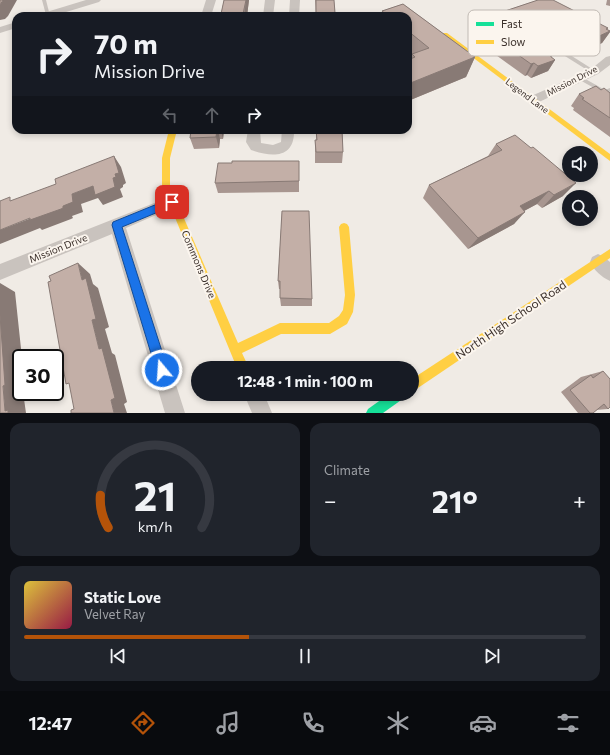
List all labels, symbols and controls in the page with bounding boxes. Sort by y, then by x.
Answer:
legend [468,10,600,56]
text: Fast [501,17,523,30]
text: 70 m [94,26,158,60]
icon: right [28,28,80,80]
text: Slow [501,35,526,48]
text: Mission Drive [94,60,205,82]
street label: Mission Drive [545,63,599,98]
street label: Legend Lane [504,76,551,116]
icon: left [159,104,181,126]
icon: ahead [201,104,223,126]
icon: right [243,104,265,126]
map controls [562,146,598,226]
button: sound [562,146,598,182]
pin [155,185,189,219]
button: search [562,190,598,226]
icon: arrive [161,191,183,213]
street label: Commons Drive [179,228,219,300]
street label: Mission Drive [27,231,89,265]
street label: North High School Road [452,277,568,361]
speed limit sign: 30 [12,349,64,401]
position arrow [141,349,183,391]
text: 12:48 · 1 min · 100 m [237,372,373,390]
text: Climate [324,462,370,478]
text: 21 [134,468,176,519]
text: 21° [432,482,478,519]
text: − [324,487,337,514]
text: + [573,487,586,514]
text: km/h [138,516,172,534]
text: Static Love [84,588,161,606]
text: Velvet Ray [84,606,145,622]
icon: previous [107,645,129,667]
icon: pause [294,645,316,667]
icon: next [481,645,503,667]
icon: directions [129,709,157,737]
icon: music [214,709,242,737]
icon: phone [299,709,327,737]
icon: climate [384,709,412,737]
icon: car [469,709,497,737]
icon: filters [554,709,582,737]
text: 12:47 [28,712,72,734]

